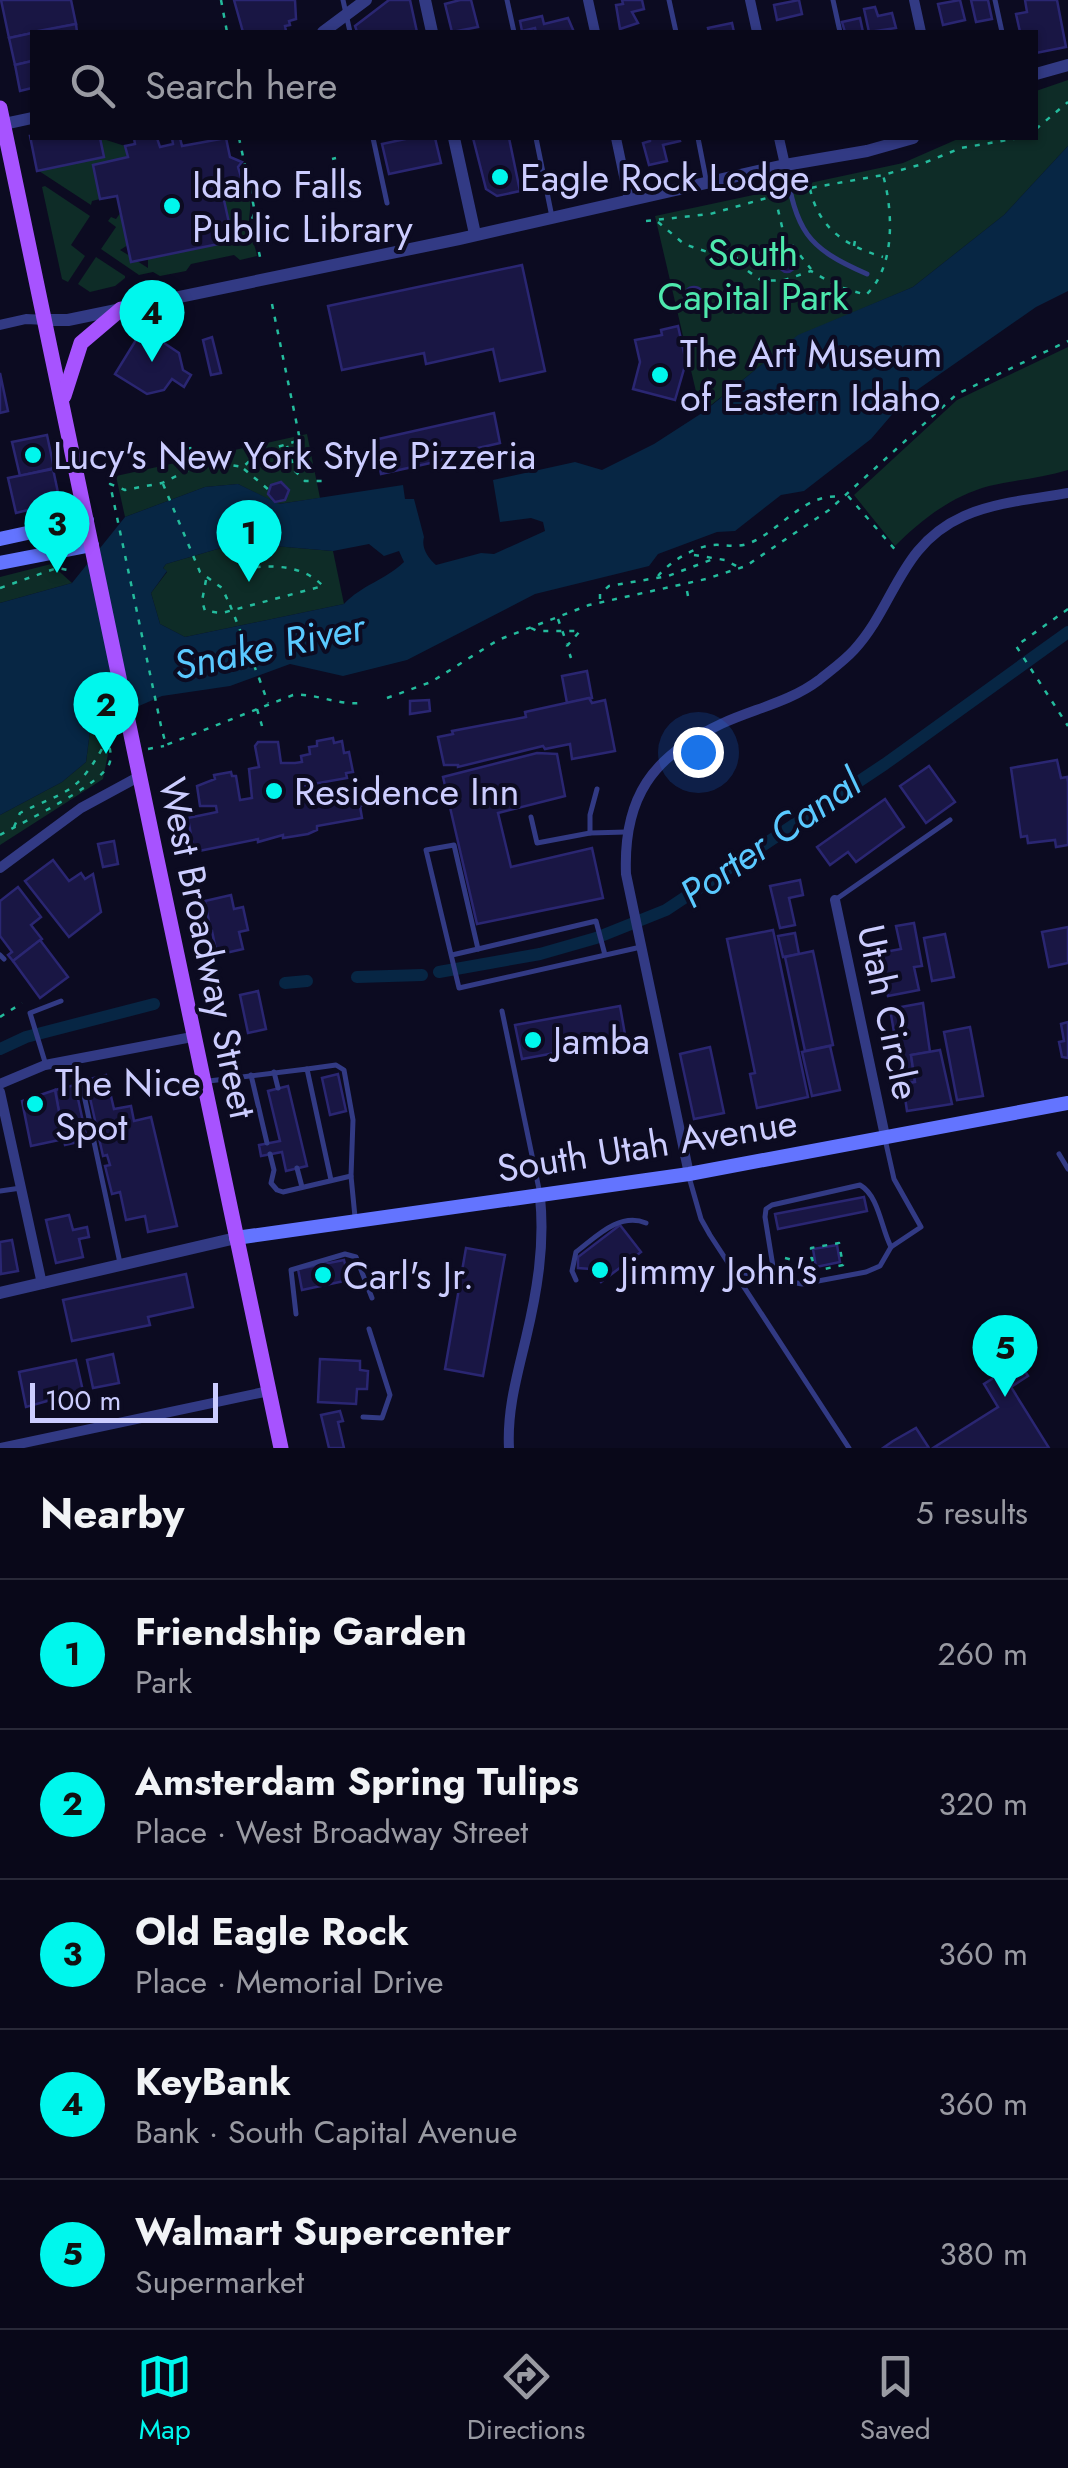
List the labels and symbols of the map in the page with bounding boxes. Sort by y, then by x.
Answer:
place label: Eagle Rock Lodge [520,150,810,205]
place label: Idaho Falls Public Library [192,157,413,256]
marker: Eagle Rock Lodge [489,166,511,188]
marker: Idaho Falls Public Library [161,195,183,217]
park label: South Capital Park [657,225,849,324]
pin: 4 [120,280,184,362]
place label: The Art Museum of Eastern Idaho [680,326,942,425]
marker: The Art Museum of Eastern Idaho [649,364,671,386]
place label: Lucy's New York Style Pizzeria [53,428,536,483]
marker: Lucy's New York Style Pizzeria [22,444,44,466]
pin: 3 [24,490,90,573]
pin: 1 [216,500,282,582]
water label: Snake River [168,597,372,695]
pin: 2 [74,672,138,754]
your location [673,727,724,778]
water label: Porter Canal [668,753,874,922]
place label: Residence Inn [294,764,520,819]
street label: West Broadway Street [145,773,271,1123]
marker: Residence Inn [263,780,285,802]
street label: Utah Circle [844,920,934,1104]
place label: Jamba [548,1013,650,1068]
marker: Jamba [522,1029,544,1051]
place label: The Nice Spot [55,1055,201,1154]
marker: The Nice Spot [24,1093,46,1115]
street label: South Utah Avenue [493,1094,801,1196]
place label: Jimmy John's [615,1243,817,1298]
place label: Carl's Jr. [343,1248,474,1303]
marker: Jimmy John's [589,1259,611,1281]
marker: Carl's Jr. [312,1264,334,1286]
pin: 5 [972,1314,1038,1397]
scale bar [30,1378,218,1422]

